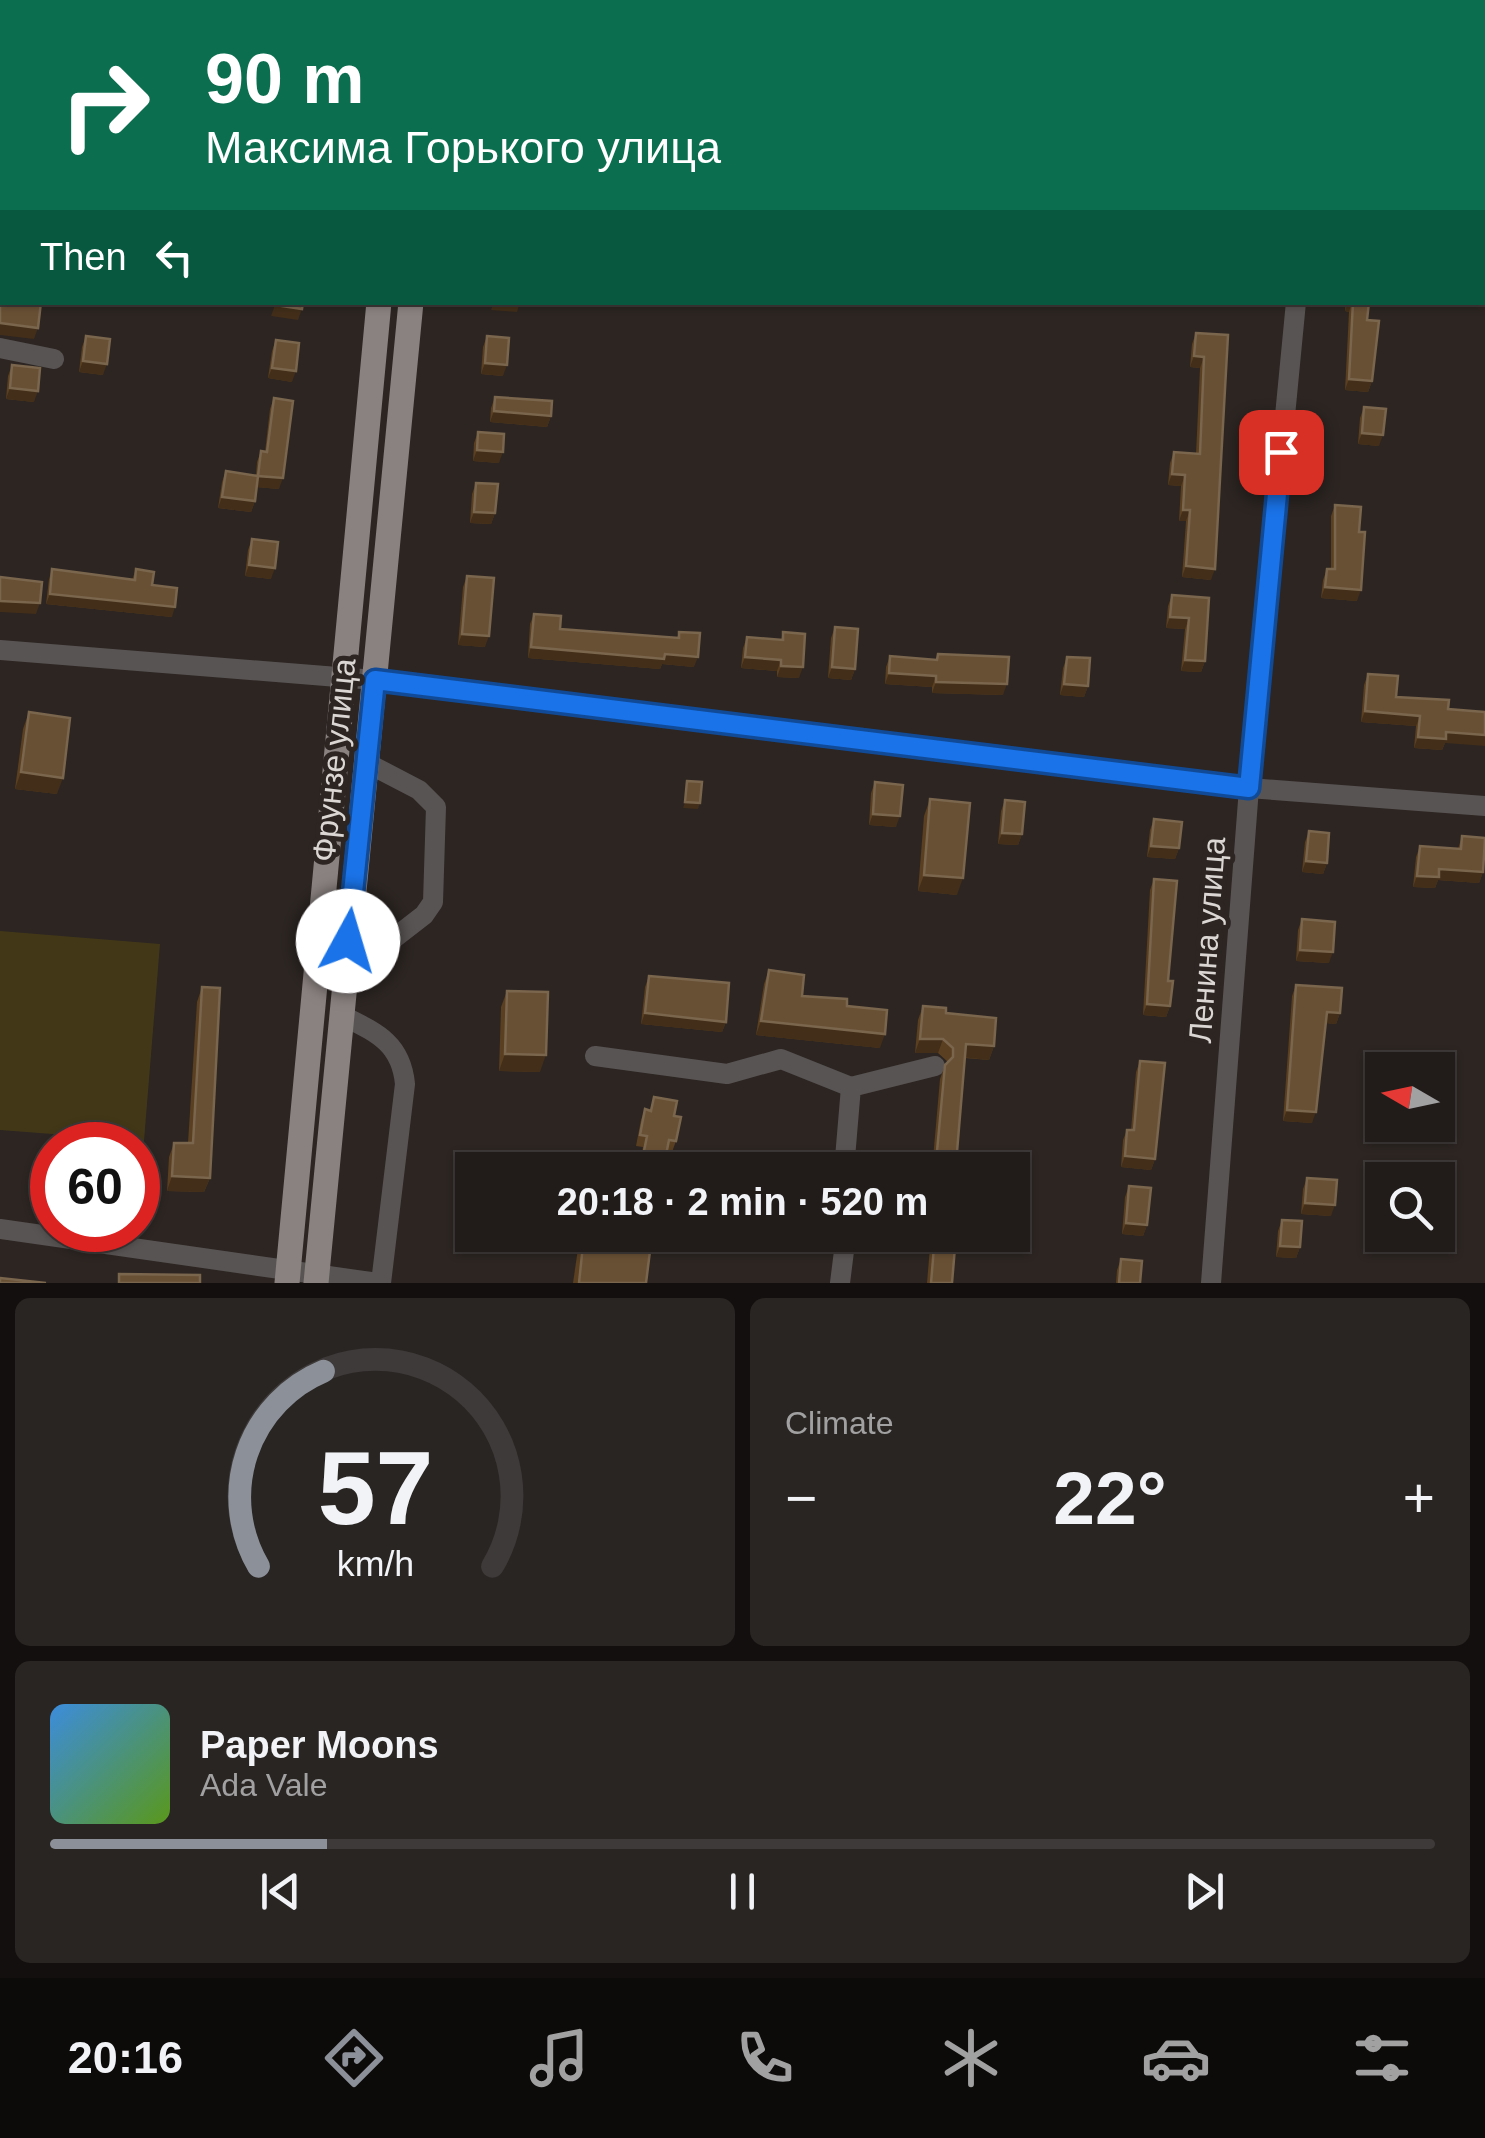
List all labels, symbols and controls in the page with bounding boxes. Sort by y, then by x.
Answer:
icon: right [40,40,170,170]
text: 90 m [205,40,365,118]
text: Максима Горького улица [205,122,721,173]
icon: left [147,230,202,285]
text: Then [40,236,127,278]
pin [1239,410,1324,495]
icon: arrive [1254,425,1309,480]
street label: Фрунзе улица [305,656,363,864]
street label: Ленина улица [1182,835,1232,1044]
position arrow [296,889,400,993]
north arrow [1365,1052,1455,1142]
map controls [1365,1052,1455,1252]
speed limit sign: 60 [30,1122,160,1252]
button: search [1365,1162,1455,1252]
text: 20:18 · 2 min · 520 m [557,1181,928,1223]
text: Climate [785,1405,893,1441]
text: 57 [317,1430,433,1546]
text: 22° [1053,1456,1167,1540]
text: − [785,1467,817,1529]
text: + [1403,1467,1435,1529]
text: km/h [336,1544,414,1584]
text: Paper Moons [200,1724,439,1766]
text: Ada Vale [200,1767,328,1803]
icon: previous [253,1864,308,1919]
icon: pause [715,1864,770,1919]
icon: next [1177,1864,1232,1919]
icon: directions [319,2023,389,2093]
icon: music [524,2023,594,2093]
icon: phone [730,2023,800,2093]
icon: climate [936,2023,1006,2093]
icon: car [1141,2023,1211,2093]
icon: filters [1347,2023,1417,2093]
text: 20:16 [68,2032,183,2083]

